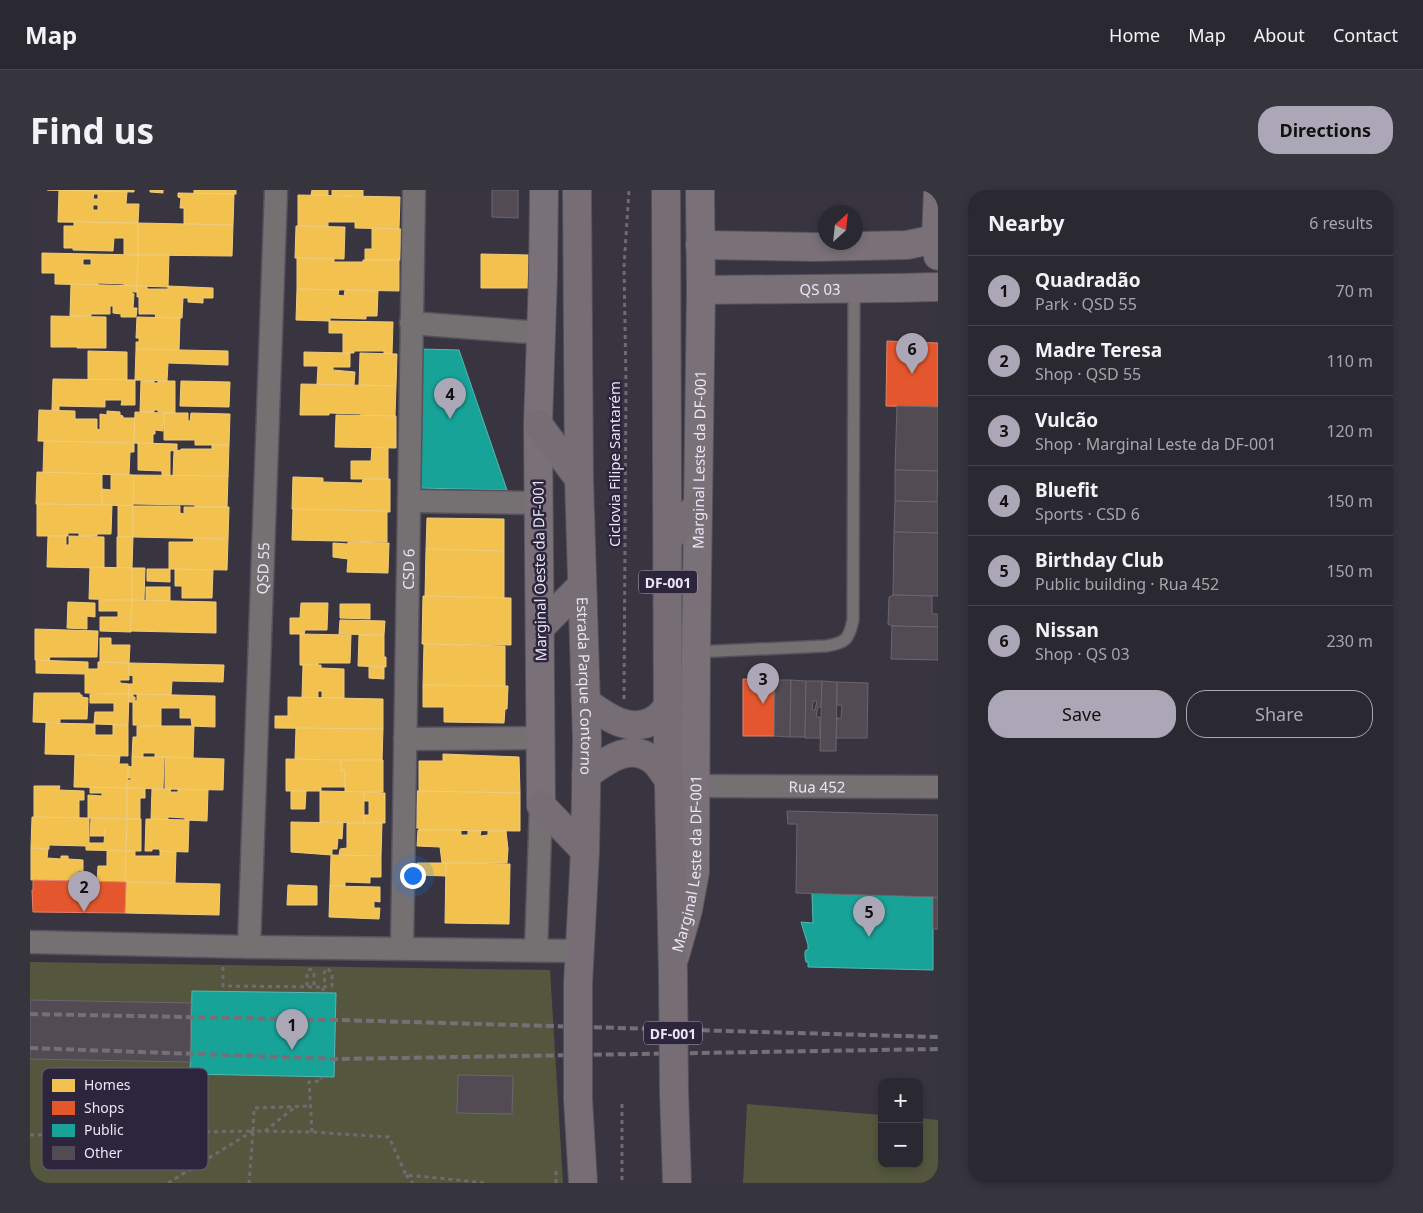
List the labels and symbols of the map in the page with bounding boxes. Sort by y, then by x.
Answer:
north arrow [818,205,863,250]
street label: QS 03 [799,279,841,299]
pin: 6 [896,333,928,374]
street label: Marginal Leste da DF-001 [687,370,710,549]
pin: 4 [434,378,466,419]
street label: Ciclovia Filipe Santarém [604,381,624,547]
street label: Marginal Oeste da DF-001 [527,479,551,661]
street label: QSD 55 [252,542,273,595]
street label: CSD 6 [398,548,418,590]
road number: DF-001 [639,571,697,594]
street label: Estrada Parque Contorno [573,597,597,775]
pin: 3 [747,663,779,704]
street label: Marginal Leste da DF-001 [667,775,705,954]
street label: Rua 452 [789,776,845,797]
your location [400,863,426,889]
pin: 2 [68,871,100,912]
pin: 5 [853,896,885,937]
pin: 1 [276,1009,308,1050]
road number: DF-001 [644,1021,702,1044]
legend [42,1068,208,1170]
text: Homes [84,1075,131,1094]
text: Shops [84,1098,124,1117]
text: Public [84,1120,124,1139]
text: Other [84,1143,123,1162]

